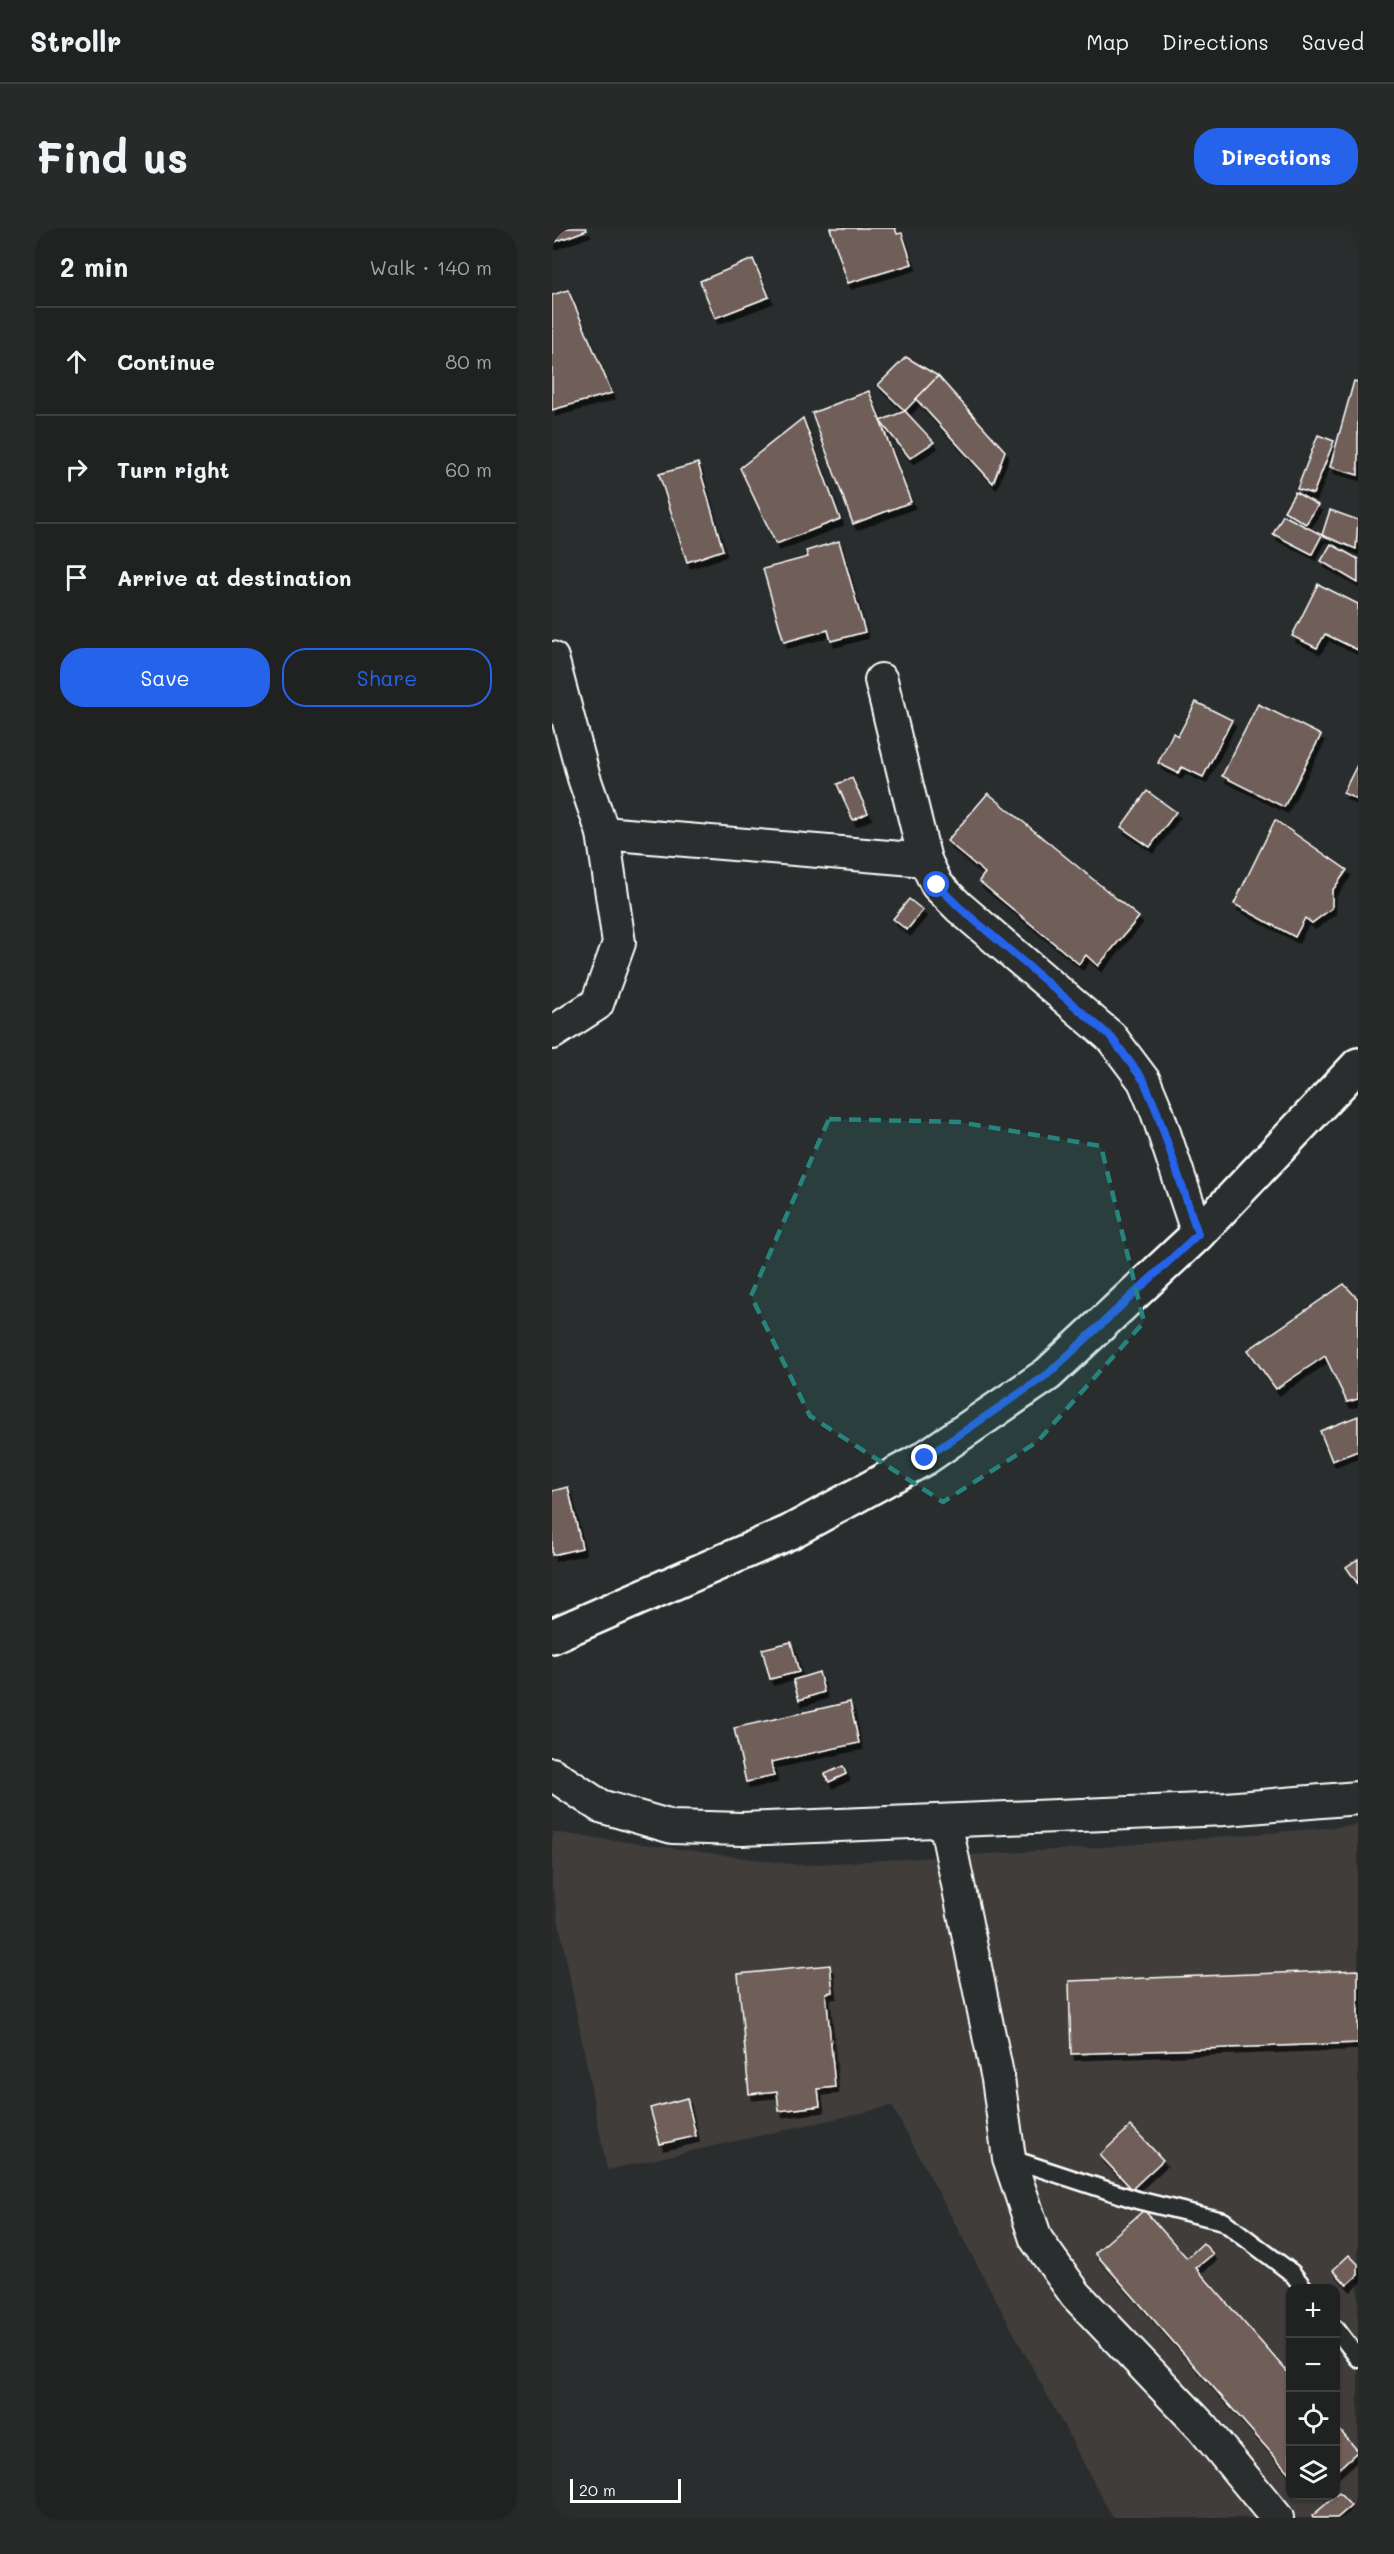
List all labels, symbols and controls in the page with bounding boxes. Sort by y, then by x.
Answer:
text: Strollr [30,23,121,59]
text: Map [1086,28,1129,55]
text: Directions [1162,28,1269,55]
text: Saved [1302,28,1364,55]
button: Directions [1194,128,1358,185]
text: Find us [36,129,188,184]
text: 2 min [60,250,128,284]
text: Walk · 140 m [369,254,492,280]
icon: ahead [60,345,93,378]
text: Continue [117,347,215,376]
text: 80 m [445,348,492,374]
icon: right [60,453,93,486]
text: Turn right [117,455,229,484]
text: 60 m [445,456,492,482]
icon: arrive [60,561,93,594]
text: Arrive at destination [117,563,352,592]
button: Save [60,648,270,707]
button: Share [282,648,492,707]
route start [923,871,949,897]
route end [911,1444,937,1470]
map controls [1286,2284,1340,2500]
button: + [1286,2284,1340,2338]
button: − [1286,2338,1340,2392]
button: locate [1286,2392,1340,2446]
button: layers [1286,2446,1340,2500]
scale bar [570,2476,681,2504]
text: 20 m [579,2479,616,2500]

